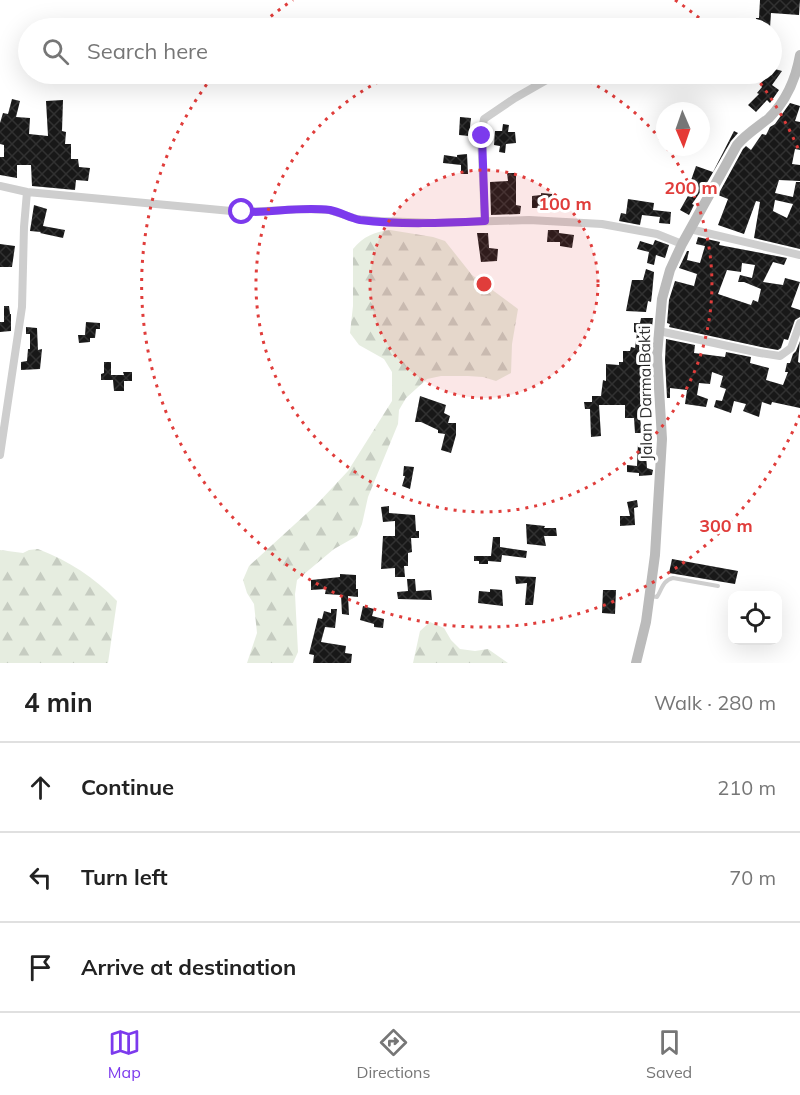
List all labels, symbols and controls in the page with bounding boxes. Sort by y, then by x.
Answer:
search box [18,18,782,84]
icon: search [39,35,72,68]
text: Search here [87,37,208,65]
north arrow [656,102,710,156]
route end [468,122,494,148]
text: 200 m [664,176,718,199]
text: 100 m [538,192,592,215]
route start [228,198,254,224]
centre of rings [474,274,494,294]
street label: Jalan Darma Bakti [634,325,656,461]
text: 300 m [699,514,753,537]
map controls [728,591,782,645]
button: locate [728,591,782,645]
text: 4 min [24,686,93,719]
text: Walk · 280 m [654,690,776,715]
icon: ahead [24,771,57,804]
text: Continue [81,773,174,801]
text: 210 m [717,775,776,800]
icon: left [24,861,57,894]
text: Turn left [81,863,168,891]
text: 70 m [729,865,776,890]
icon: arrive [24,951,57,984]
text: Arrive at destination [81,953,296,981]
tab: Map [108,1026,141,1082]
tab: Directions [356,1026,430,1082]
tab: Saved [646,1026,692,1082]

